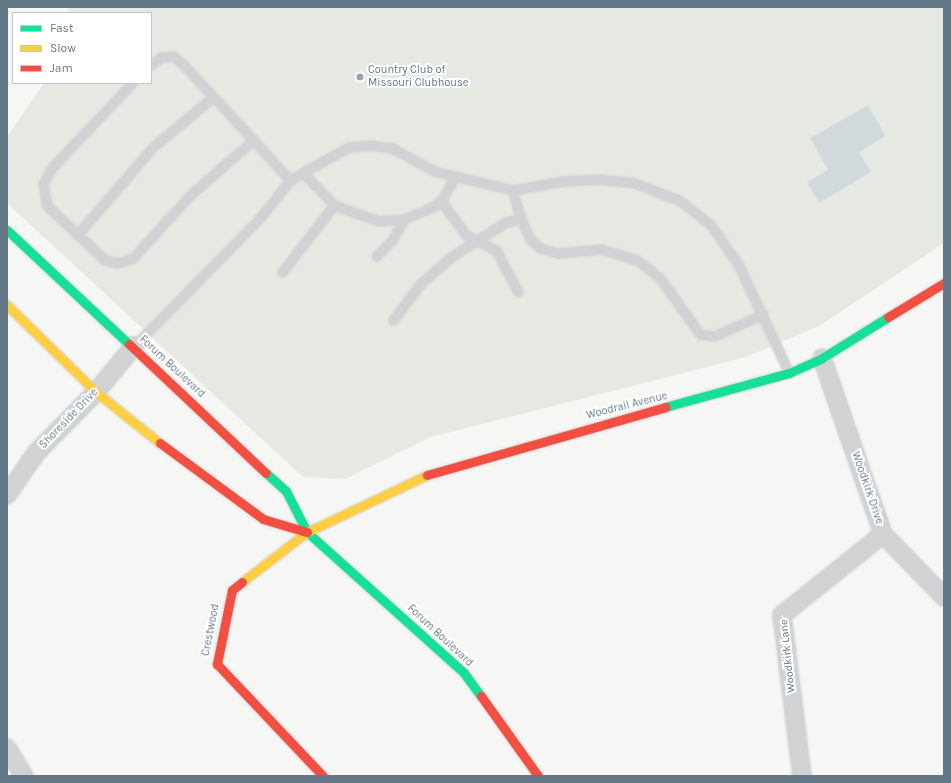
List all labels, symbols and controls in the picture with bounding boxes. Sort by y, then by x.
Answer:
legend [12,12,152,84]
text: Fast [50,21,73,35]
text: Slow [50,41,76,55]
text: Jam [50,61,73,75]
place label: Country Club of Missouri Clubhouse [368,64,468,90]
marker: Country Club of Missouri Clubhouse [355,72,365,82]
street label: Forum Boulevard [136,333,208,401]
street label: Shoreside Drive [37,386,101,452]
street label: Woodrail Avenue [585,390,669,422]
street label: Woodkirk Drive [848,450,886,526]
street label: Forum Boulevard [404,602,476,670]
street label: Crestwood [199,603,223,657]
street label: Woodkirk Lane [778,619,798,693]

